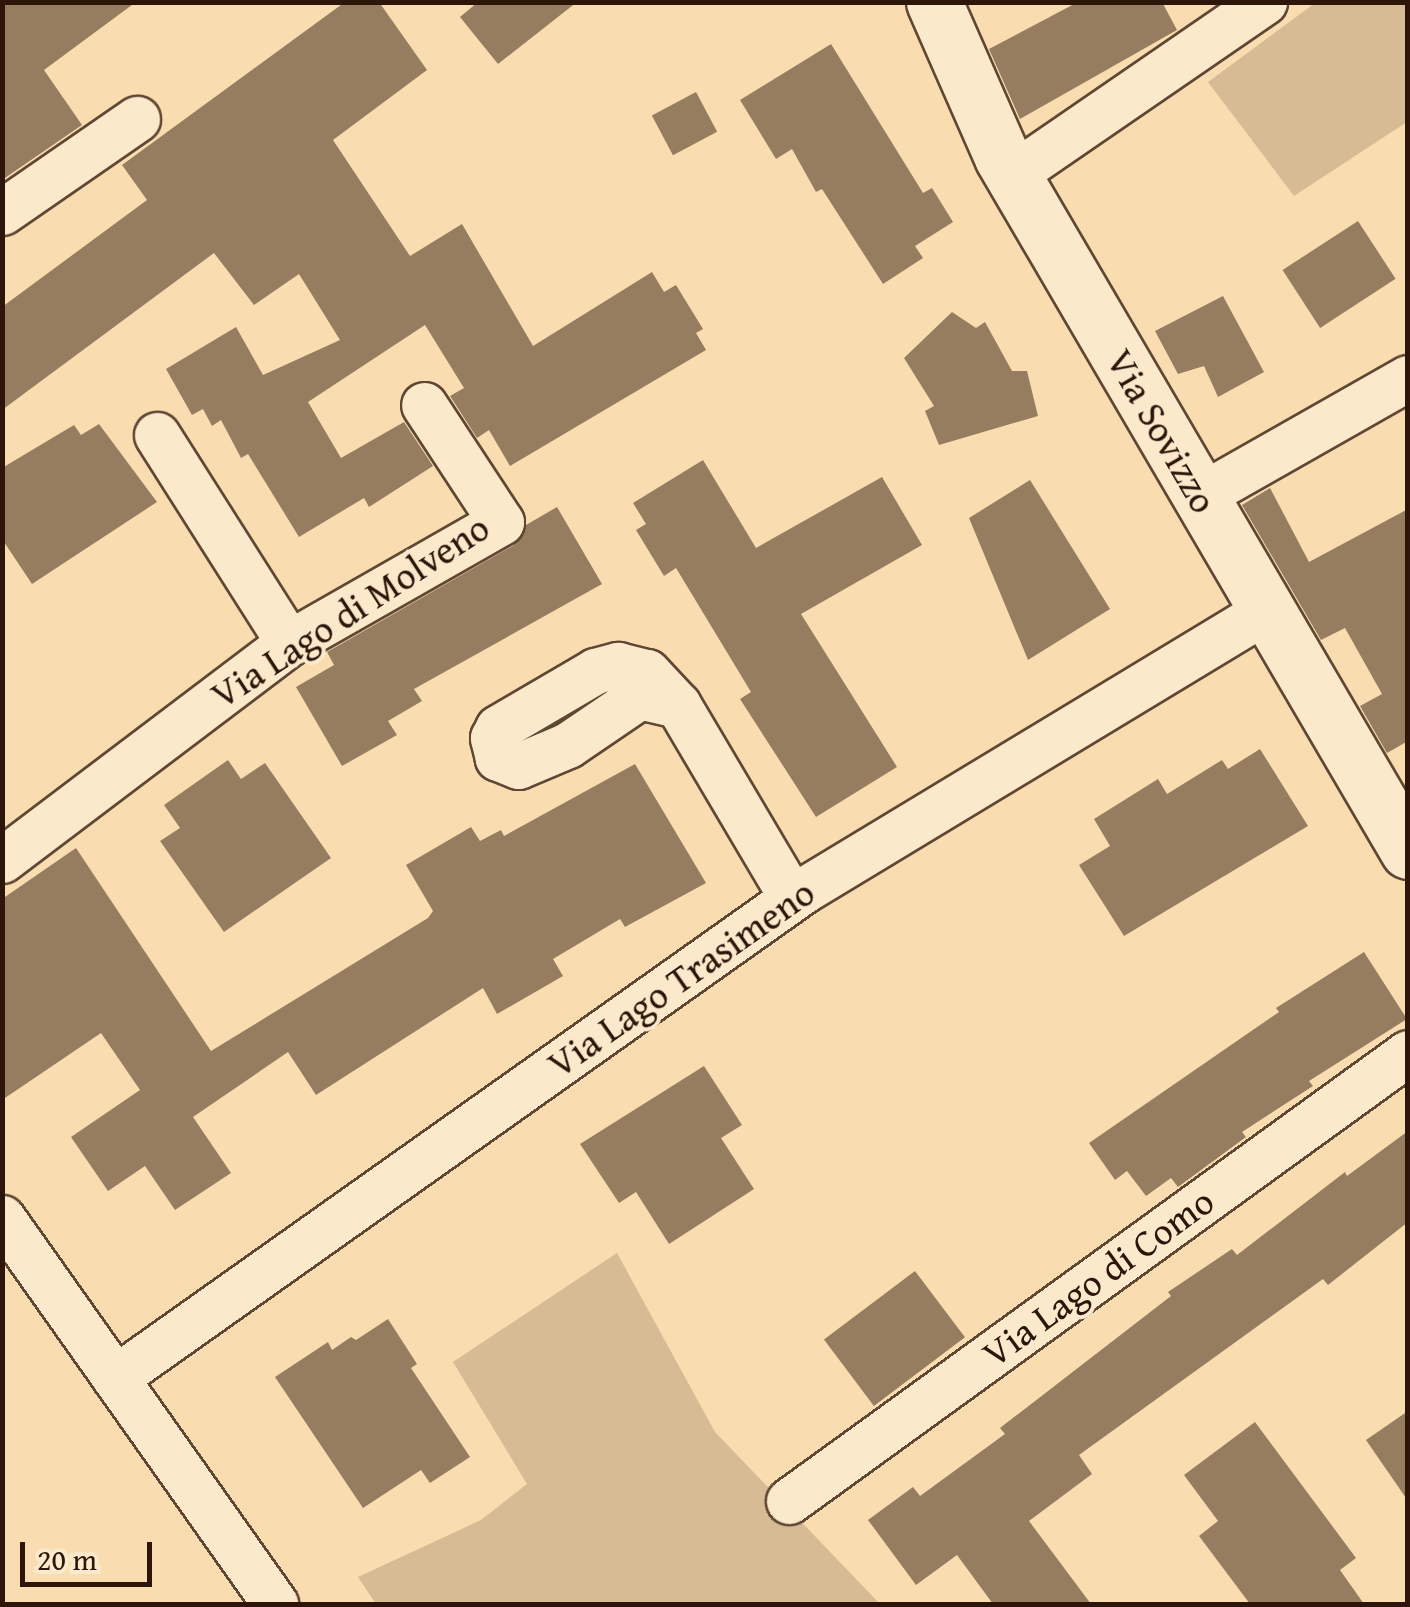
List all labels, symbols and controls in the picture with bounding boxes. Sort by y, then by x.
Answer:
street label: Via Sovizzo [1097,341,1227,521]
street label: Via Lago di Molveno [203,504,497,718]
street label: Via Lago Trasimeno [539,869,823,1087]
street label: Via Lago di Como [973,1178,1223,1376]
scale bar [25,1522,158,1584]
text: 20 m [37,1537,97,1581]

